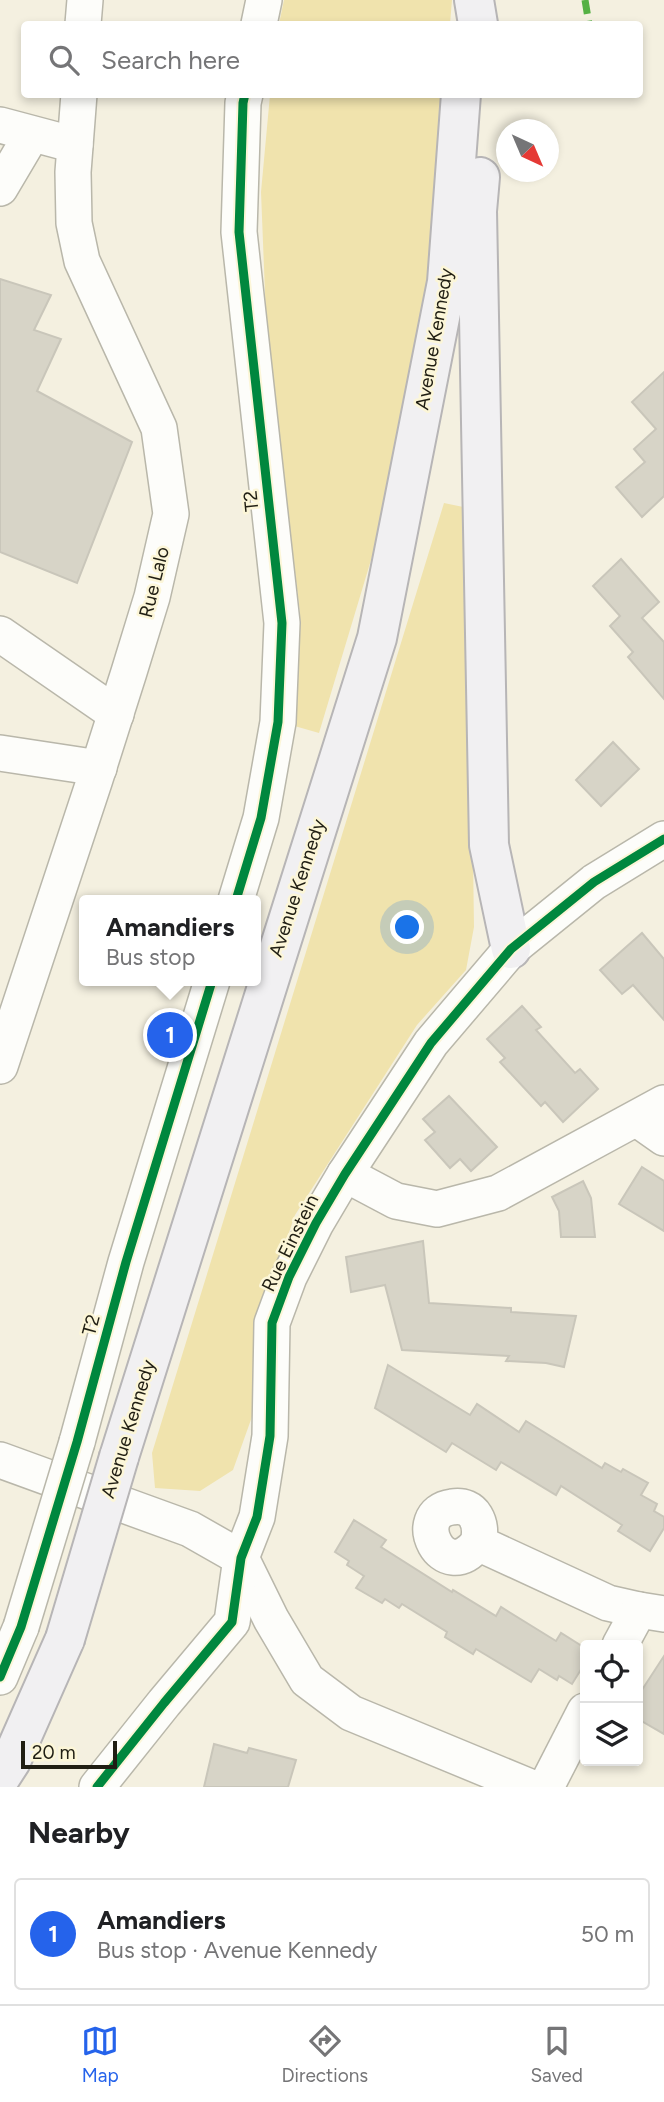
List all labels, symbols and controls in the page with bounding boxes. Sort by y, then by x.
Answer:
search box [21,21,643,98]
icon: search [45,41,83,79]
text: Search here [101,44,240,76]
north arrow [496,119,559,182]
street label: Avenue Kennedy [410,266,458,412]
street label: T2 [238,489,264,513]
street label: Rue Lalo [134,544,174,620]
street label: Avenue Kennedy [264,816,330,960]
popup [79,895,261,986]
your location [390,910,424,944]
text: Amandiers [106,911,234,943]
text: Bus stop [106,943,195,971]
pin: 1 [147,1009,193,1061]
street label: Rue Einstein [257,1191,323,1295]
street label: T2 [77,1312,105,1338]
street label: Avenue Kennedy [96,1357,160,1501]
map controls [580,1640,643,1766]
button: locate [580,1640,643,1703]
button: layers [580,1703,643,1766]
scale bar [21,1738,117,1770]
text: 20 m [32,1741,76,1764]
text: Nearby [28,1814,130,1851]
text: Amandiers [97,1904,226,1936]
text: 1 [48,1920,58,1948]
text: 50 m [581,1920,634,1948]
text: Bus stop · Avenue Kennedy [97,1936,377,1964]
tab: Map [81,2022,119,2087]
tab: Directions [281,2022,368,2087]
tab: Saved [530,2022,583,2087]

